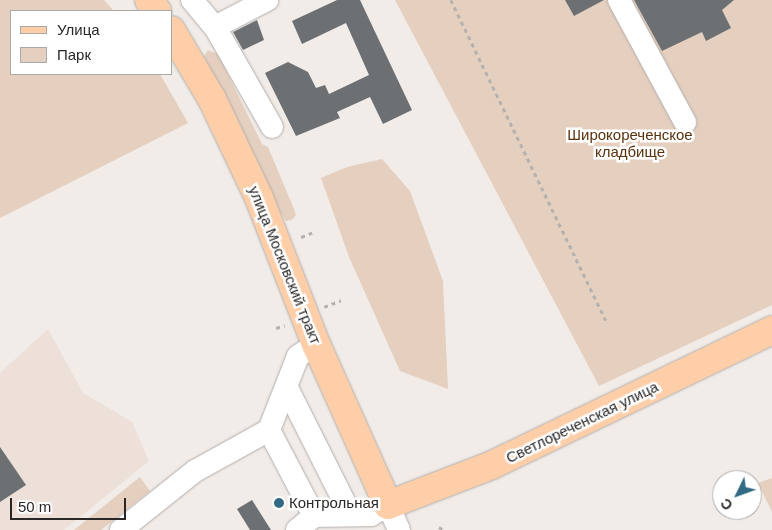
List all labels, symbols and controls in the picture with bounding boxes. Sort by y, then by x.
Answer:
legend [10,10,172,75]
text: Улица [57,21,100,38]
text: Парк [57,46,91,63]
park label: Широкореченское кладбище [567,125,693,160]
street label: улица Московский тракт [245,183,325,347]
street label: Светлореченская улица [503,377,661,467]
north arrow [712,470,762,520]
scale bar [12,488,129,520]
place label: Контрольная [289,494,379,512]
text: С [717,495,736,513]
marker: Контрольная [273,497,285,509]
text: 50 m [18,498,51,515]

